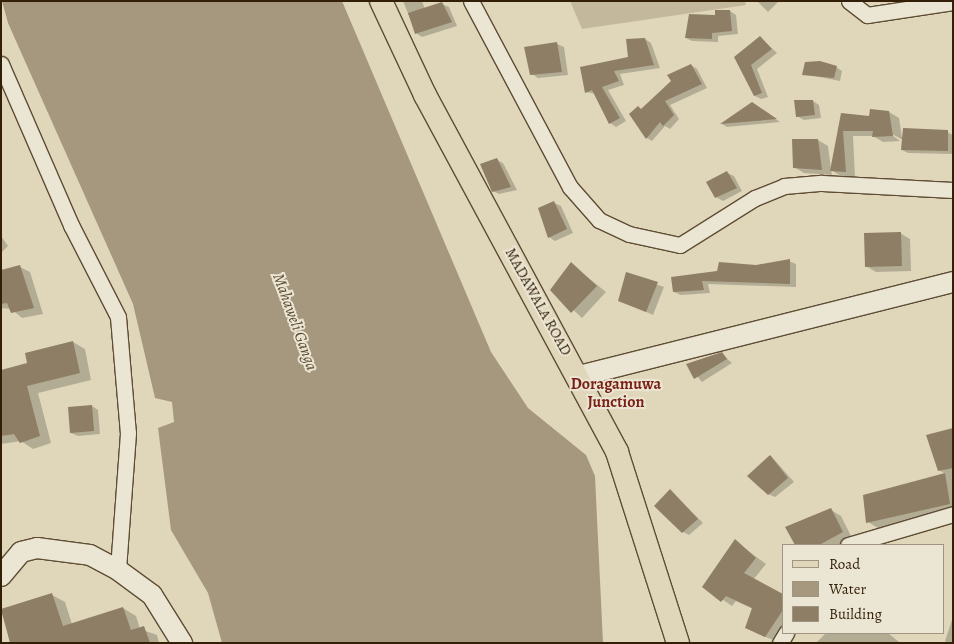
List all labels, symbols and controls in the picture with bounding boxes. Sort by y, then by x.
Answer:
street label: MADAWALA ROAD [501,245,575,359]
water label: Mahaweli Ganga [269,271,321,373]
district label: Doragamuwa Junction [571,374,661,412]
legend [782,544,944,634]
text: Road [829,554,860,574]
text: Water [829,579,866,599]
text: Building [829,604,882,624]

